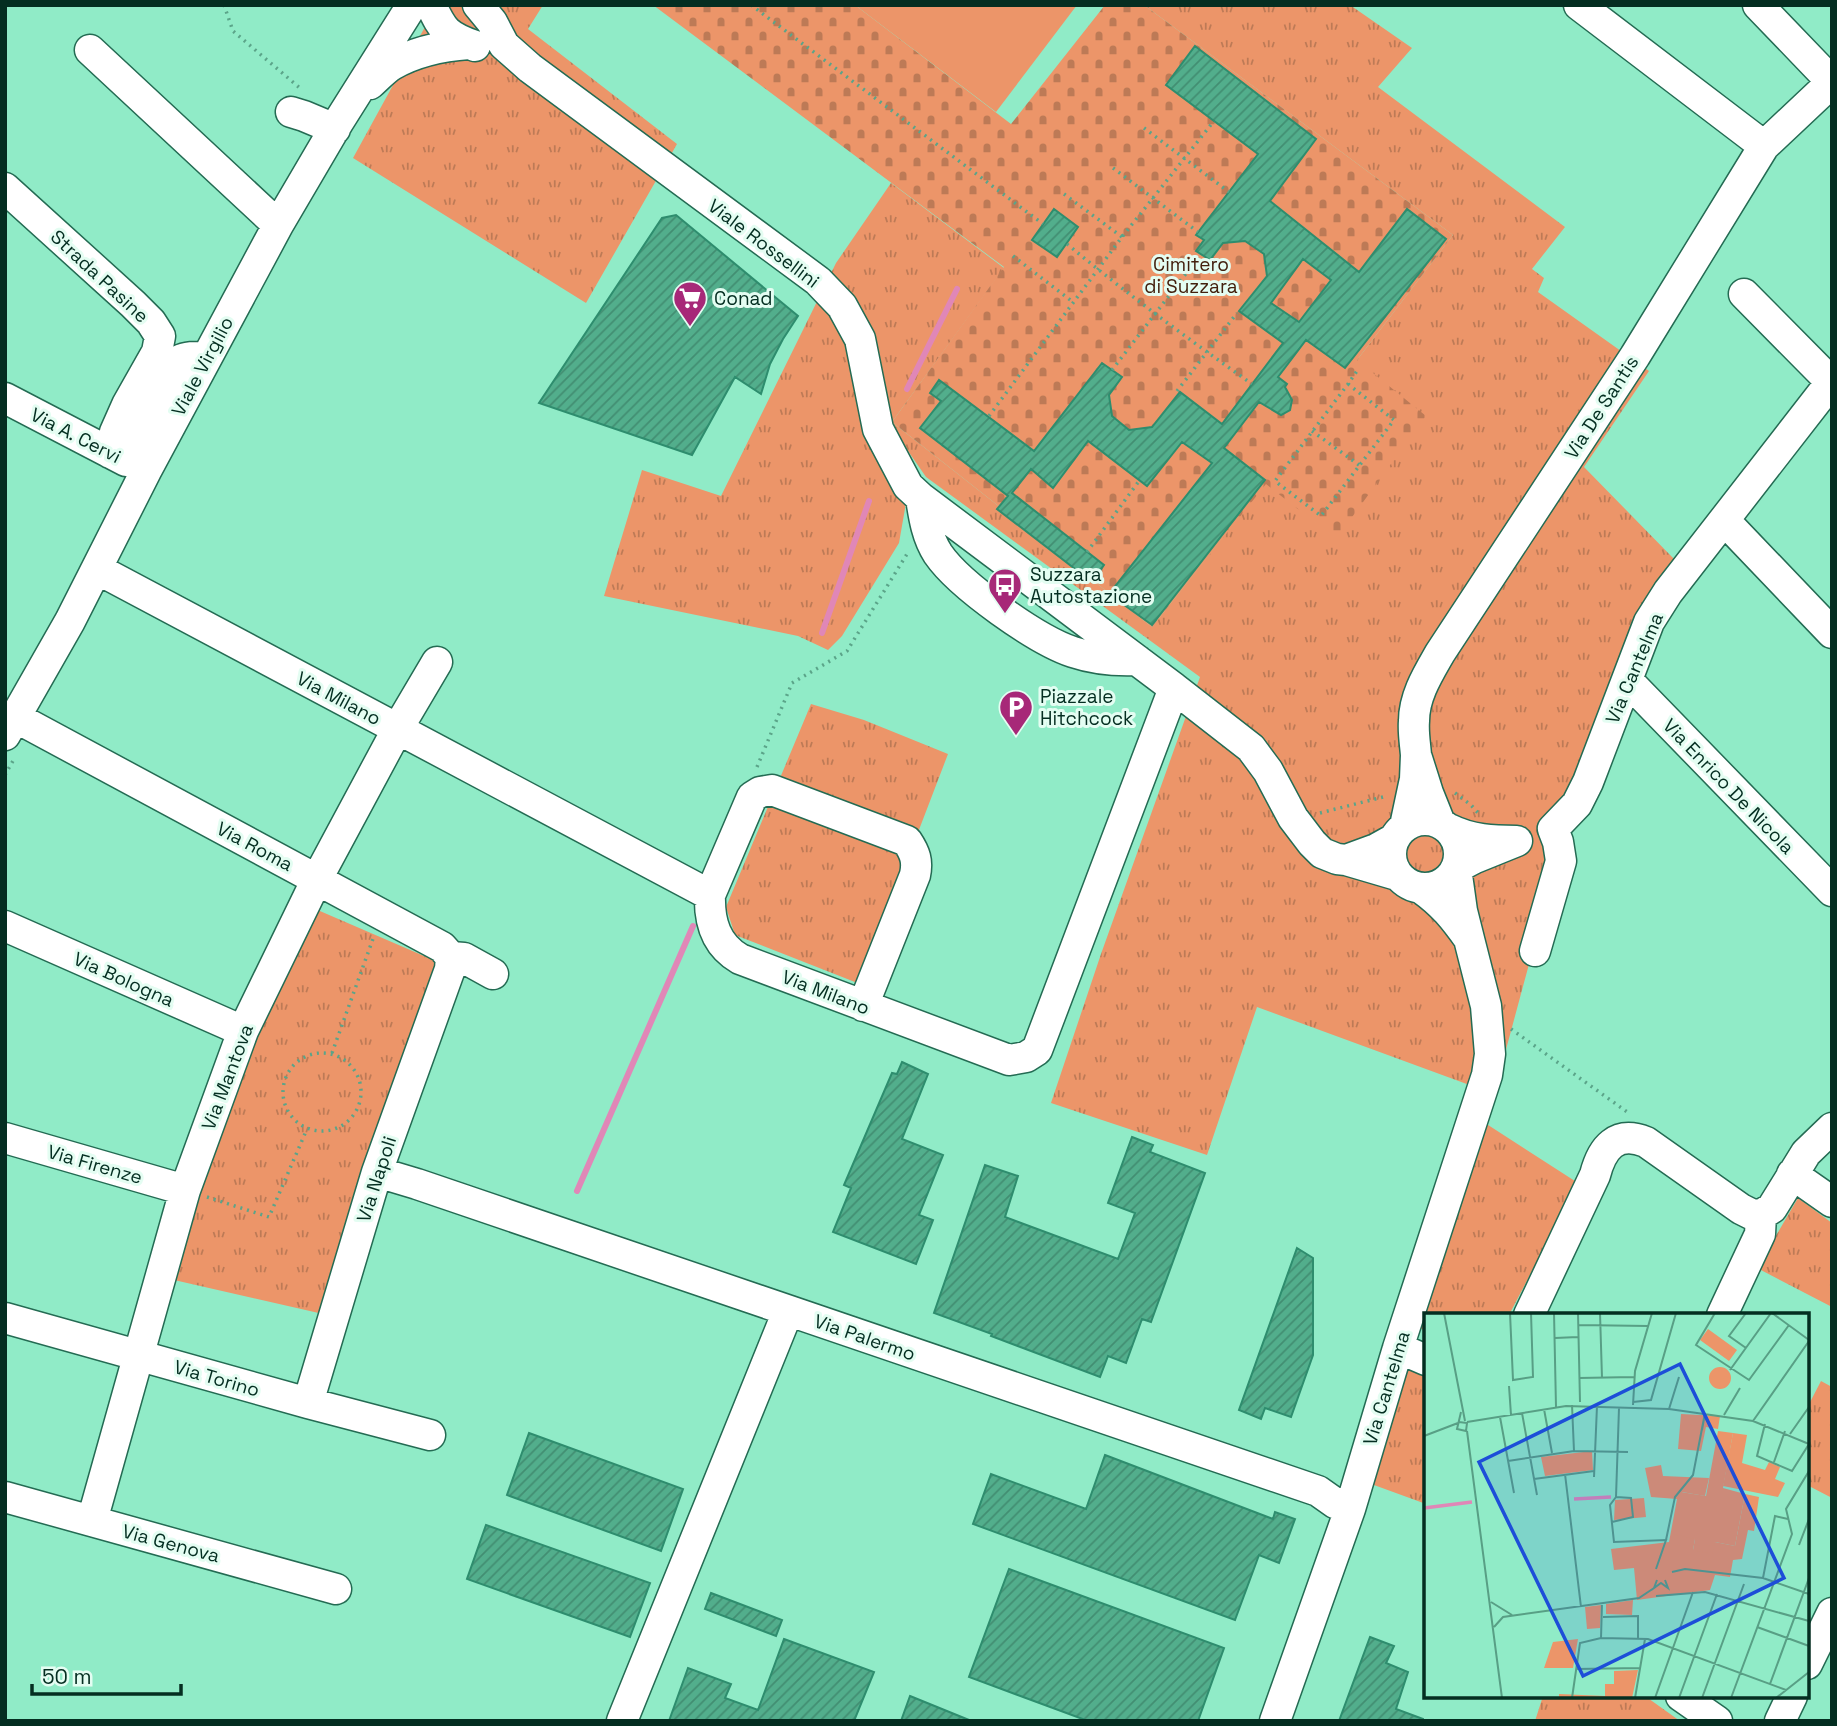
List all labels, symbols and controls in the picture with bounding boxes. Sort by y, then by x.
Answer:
street label: Viale Rossellini [703,193,824,294]
street label: Strada Pasine [45,224,154,328]
park label: Cimitero di Suzzara [1144,252,1238,299]
supermarket icon: Conad [671,279,709,328]
place label: Conad [714,286,773,311]
street label: Viale Virgilio [166,312,239,420]
street label: Via De Santis [1559,351,1644,464]
street label: Via A. Cervi [26,402,125,469]
place label: Suzzara Autostazione [1030,562,1152,609]
bus stop icon: Suzzara Autostazione [986,566,1024,615]
street label: Via Cantelma [1600,609,1669,728]
street label: Via Milano [292,666,385,731]
place label: Piazzale Hitchcock [1040,684,1133,731]
parking icon: Piazzale Hitchcock [997,688,1035,737]
street label: Via Enrico De Nicola [1657,713,1800,859]
street label: Via Roma [212,816,297,877]
street label: Via Bologna [70,946,178,1013]
street label: Via Milano [778,964,873,1021]
street label: Via Mantova [196,1021,259,1134]
street label: Via Napoli [351,1133,402,1225]
street label: Via Firenze [44,1139,145,1190]
street label: Via Palermo [811,1308,919,1366]
inset map [1424,1313,1809,1698]
street label: Via Cantelma [1357,1328,1416,1448]
street label: Via Torino [171,1354,263,1403]
street label: Via Genova [119,1518,222,1569]
scale bar [32,1652,180,1696]
text: 50 m [42,1663,92,1690]

